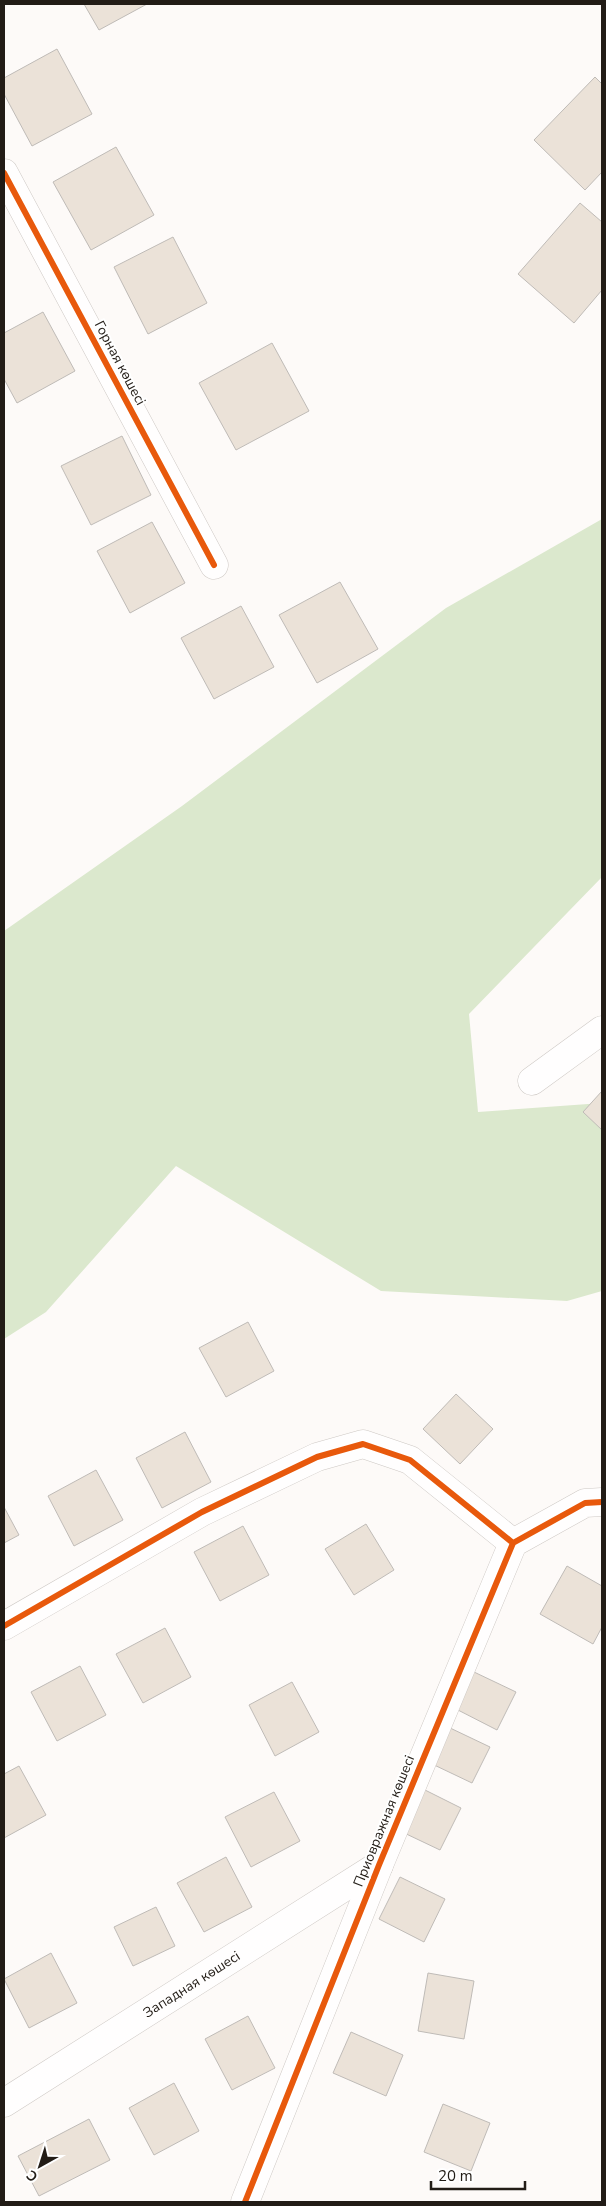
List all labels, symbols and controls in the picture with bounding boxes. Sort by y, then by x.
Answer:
street label: Горная көшесі [90,317,150,409]
street label: Приовражная көшесі [349,1752,419,1890]
street label: Западная көшесі [139,1946,244,2022]
north arrow [15,2141,65,2191]
scale bar [431,2158,525,2190]
text: С [22,2165,42,2186]
text: 20 m [438,2166,473,2186]

